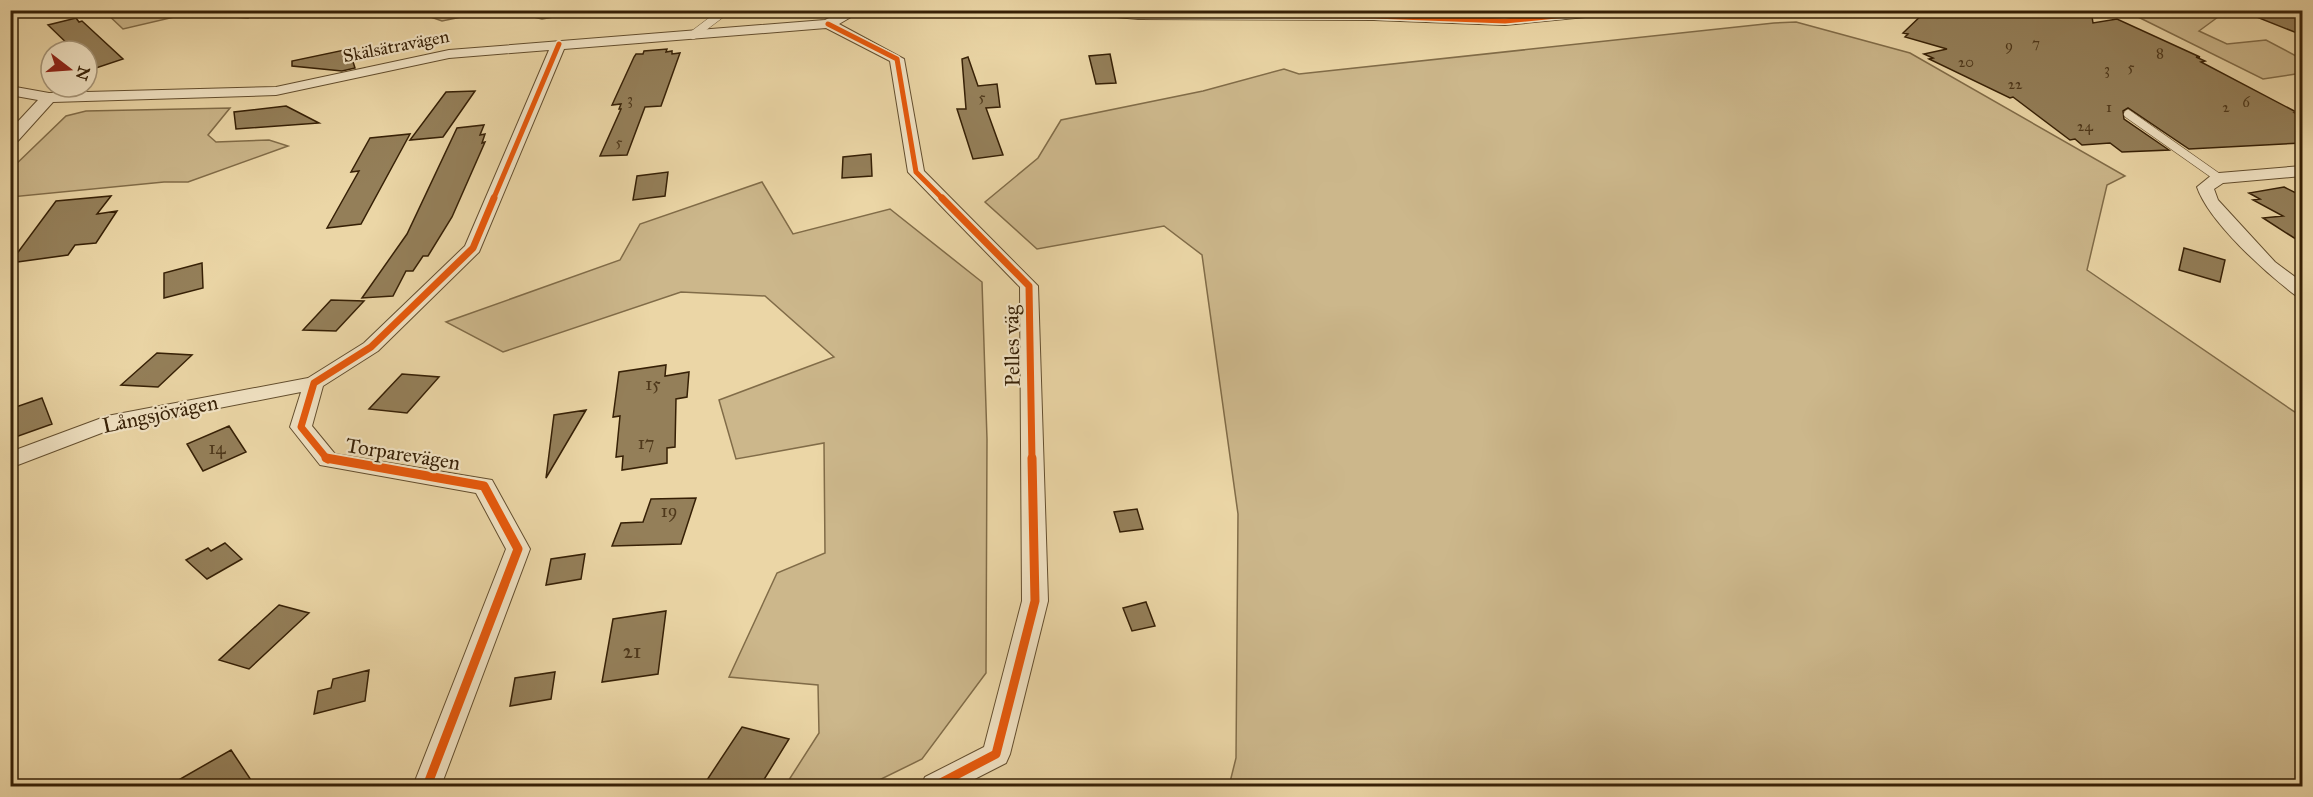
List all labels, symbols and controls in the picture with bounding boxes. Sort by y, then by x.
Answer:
street label: Skälsätravägen [341,25,451,68]
house number: 7 [2032,34,2040,52]
house number: 9 [2005,36,2013,54]
north arrow [39,39,99,99]
house number: 8 [2156,44,2164,62]
house number: 20 [1958,53,1974,71]
house number: 5 [2128,58,2135,76]
house number: 3 [2104,60,2110,78]
text: N [72,64,94,83]
house number: 22 [2008,75,2023,93]
house number: 5 [979,88,986,106]
house number: 3 [627,90,633,108]
house number: 6 [2242,93,2251,111]
house number: 1 [2106,98,2112,116]
house number: 2 [2222,98,2230,116]
house number: 24 [2077,117,2094,135]
house number: 5 [616,133,623,151]
street label: Pelles väg [998,305,1026,387]
house number: 15 [645,373,661,395]
street label: Långsjövägen [100,389,220,439]
street label: Torparevägen [344,432,462,476]
house number: 17 [638,432,654,454]
house number: 14 [208,437,227,459]
house number: 19 [661,500,677,522]
house number: 21 [623,638,641,664]

